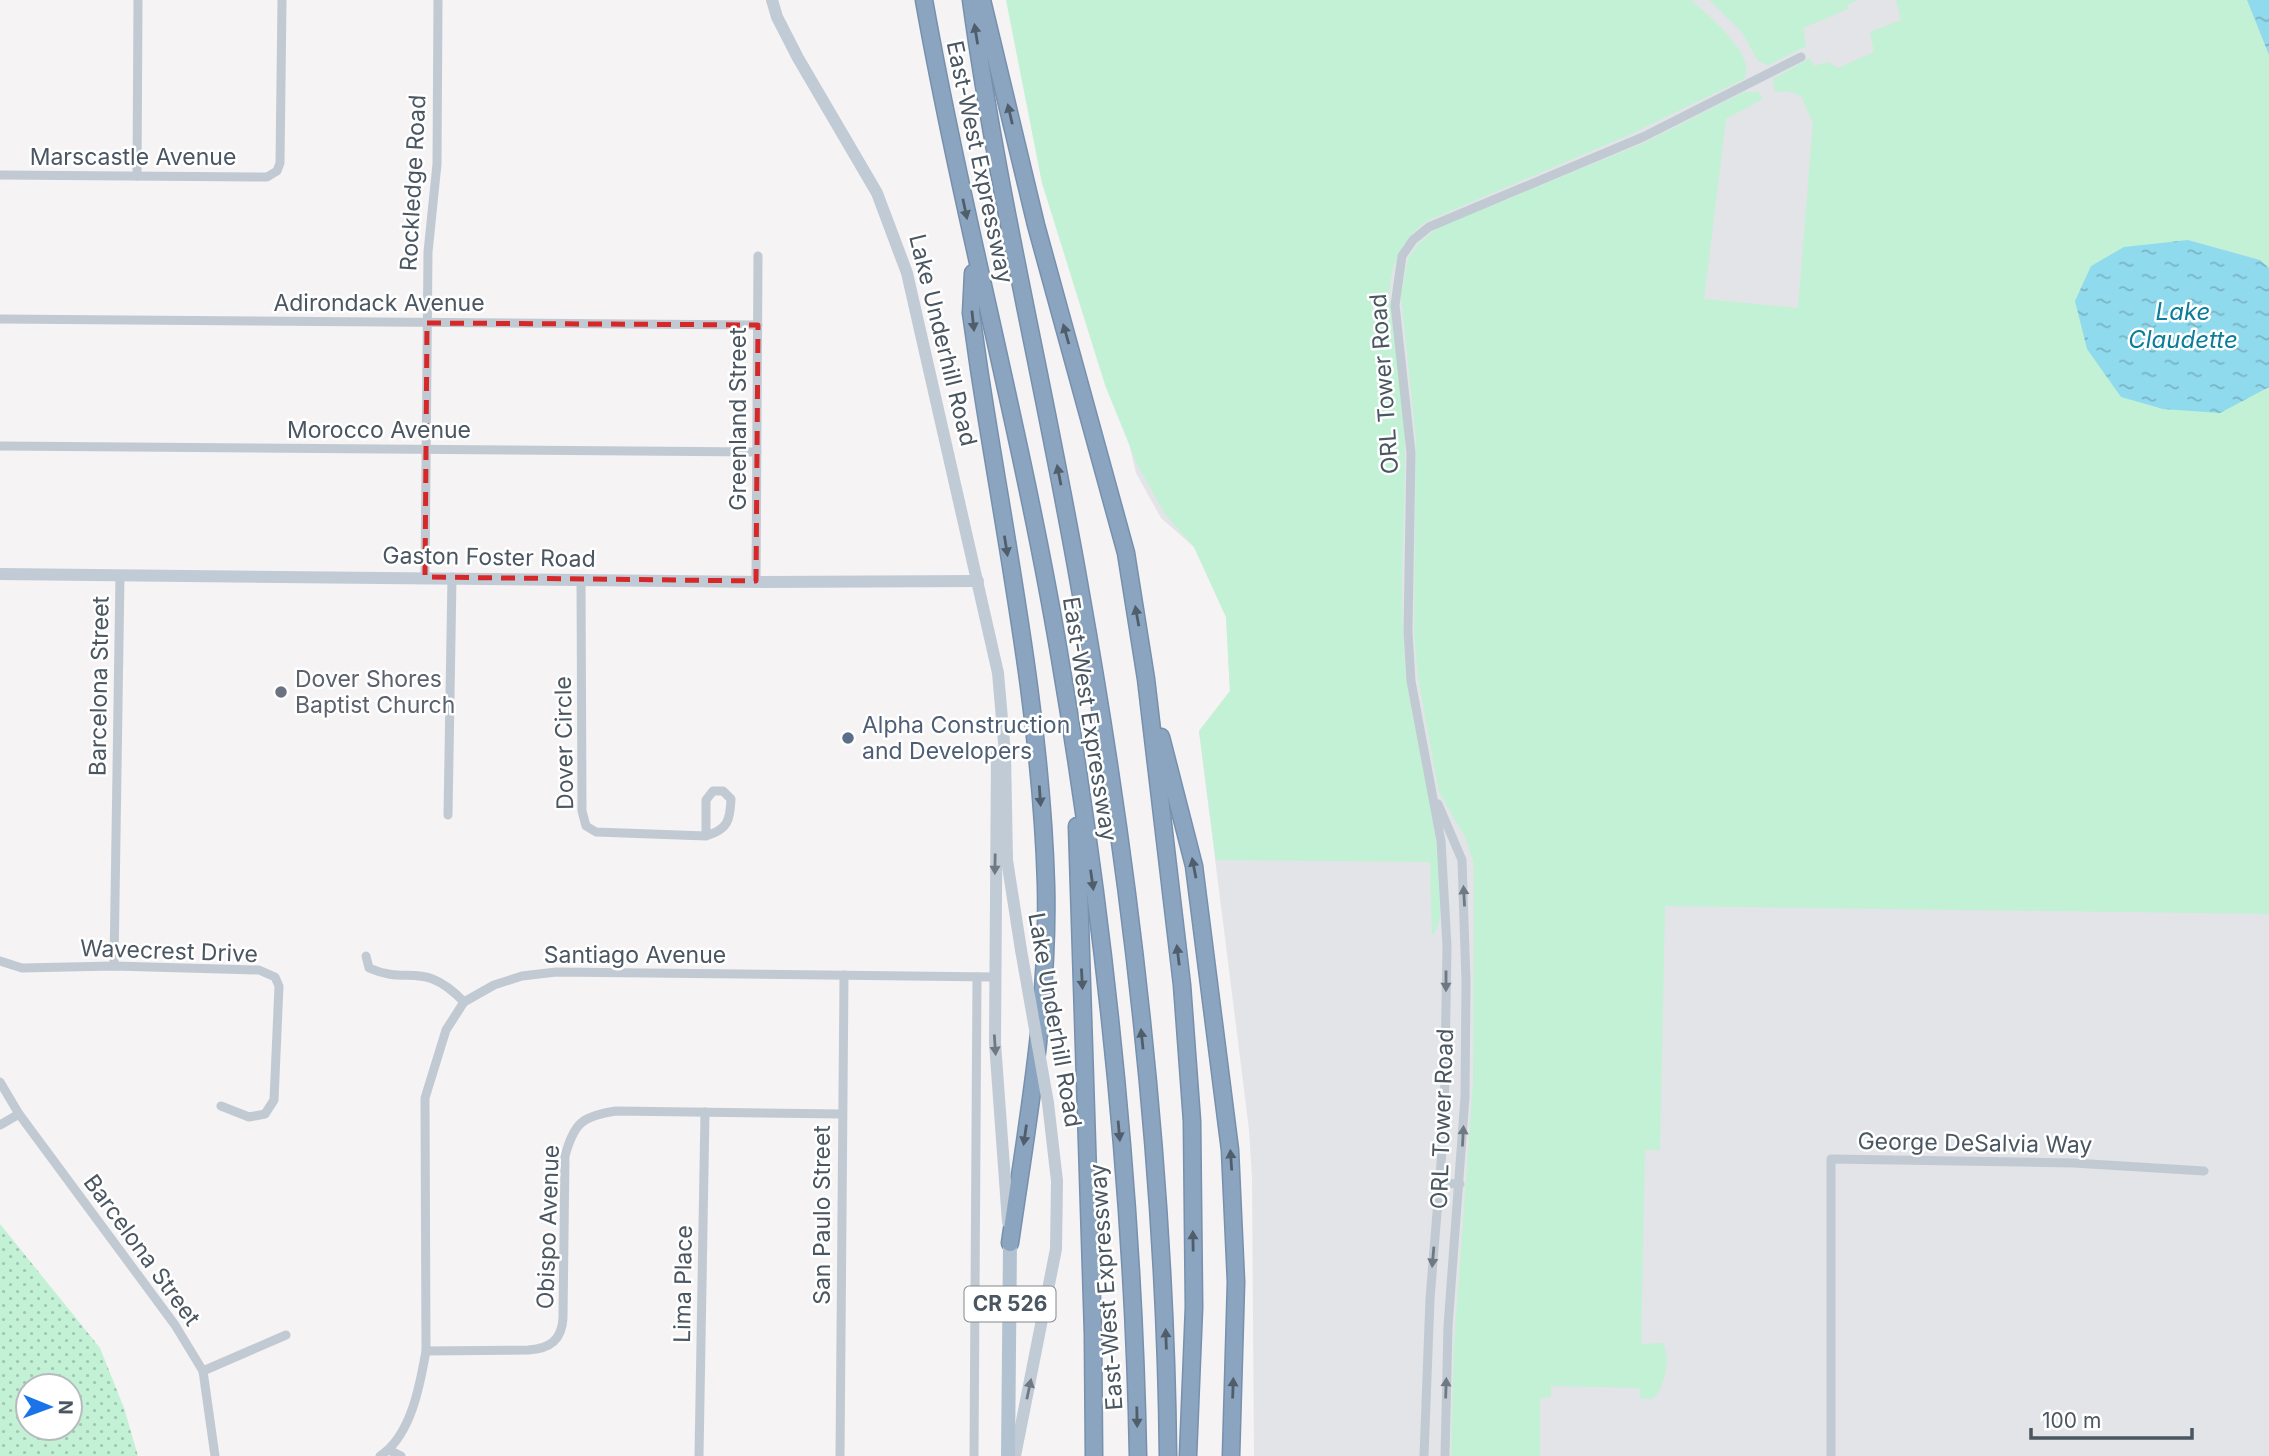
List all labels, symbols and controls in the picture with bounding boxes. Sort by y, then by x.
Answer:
one-way arrow [970,23,981,45]
street label: East-West Expressway [941,38,1019,286]
street label: Rockledge Road [394,94,432,272]
one-way arrow [1004,103,1015,125]
street label: Marscastle Avenue [30,143,236,171]
one-way arrow [959,198,970,220]
street label: Lake Underhill Road [903,231,983,449]
street label: Adirondack Avenue [273,289,485,317]
street label: ORL Tower Road [1364,293,1404,475]
water label: Lake Claudette [2128,297,2238,354]
one-way arrow [967,310,978,332]
one-way arrow [1061,324,1071,345]
street label: Greenland Street [724,327,752,511]
street label: Morocco Avenue [287,416,471,444]
one-way arrow [1053,464,1064,486]
one-way arrow [1001,535,1012,557]
street label: Gaston Foster Road [382,541,596,573]
street label: Barcelona Street [83,595,115,776]
street label: East-West Expressway [1057,595,1123,843]
one-way arrow [1131,605,1142,627]
place label: Dover Shores Baptist Church [295,665,455,719]
street label: Dover Circle [549,676,579,810]
marker: Dover Shores Baptist Church [273,684,289,700]
place label: Alpha Construction and Developers [862,711,1070,765]
marker: Alpha Construction and Developers [840,730,856,746]
one-way arrow [1035,785,1046,807]
one-way arrow [989,853,1001,875]
one-way arrow [1188,857,1199,879]
one-way arrow [1087,870,1098,892]
one-way arrow [1458,885,1469,907]
street label: Lake Underhill Road [1022,911,1088,1129]
street label: Wavecrest Drive [80,934,258,968]
street label: Santiago Avenue [544,941,726,969]
one-way arrow [1172,944,1183,966]
one-way arrow [1076,968,1087,990]
one-way arrow [1440,971,1452,993]
one-way arrow [1137,1028,1148,1050]
street label: ORL Tower Road [1425,1028,1459,1210]
one-way arrow [990,1034,1001,1056]
one-way arrow [1114,1120,1125,1142]
one-way arrow [1020,1124,1031,1146]
street label: San Paulo Street [808,1125,836,1305]
one-way arrow [1458,1125,1469,1147]
street label: George DeSalvia Way [1857,1127,2093,1159]
street label: Obispo Avenue [531,1144,565,1310]
one-way arrow [1225,1149,1236,1171]
street label: East-West Expressway [1083,1163,1129,1411]
street label: Barcelona Street [78,1169,207,1331]
street label: Lima Place [668,1225,698,1343]
one-way arrow [1187,1230,1199,1252]
one-way arrow [1427,1246,1438,1268]
road number: CR 526 [964,1286,1056,1322]
one-way arrow [1161,1328,1172,1350]
north arrow [14,1372,84,1442]
one-way arrow [1227,1377,1238,1399]
one-way arrow [1440,1377,1452,1399]
one-way arrow [1024,1378,1035,1400]
scale bar [2031,1396,2192,1440]
text: N [54,1400,77,1415]
one-way arrow [1132,1407,1143,1429]
text: 100 m [2042,1408,2101,1433]

